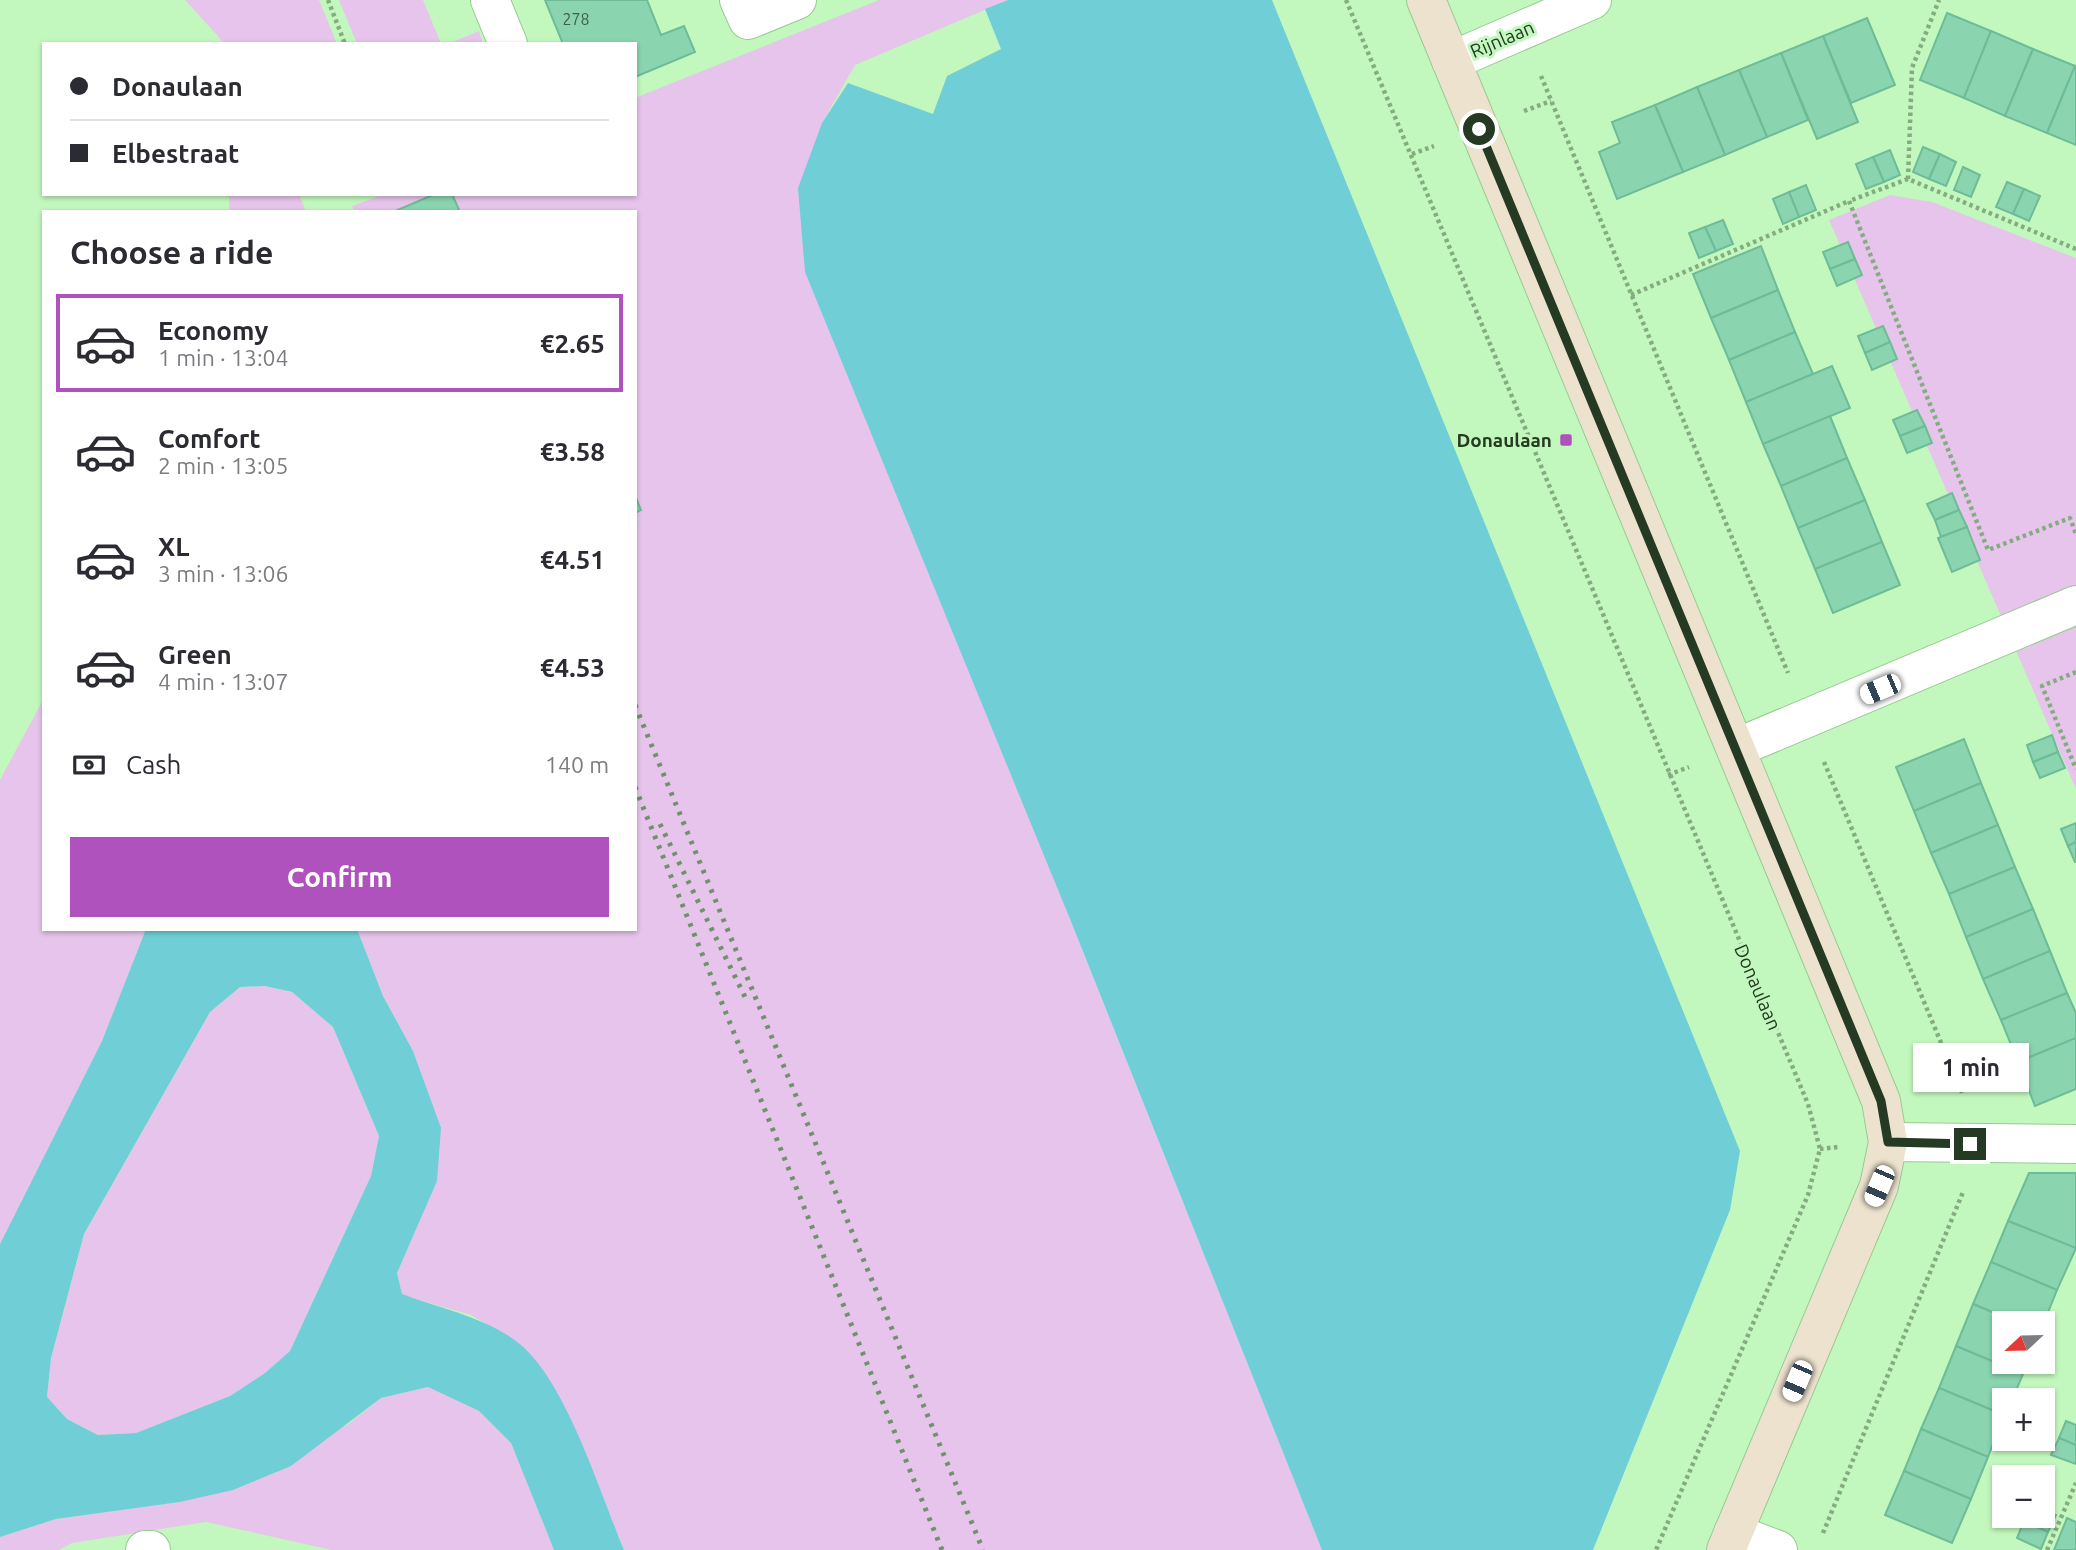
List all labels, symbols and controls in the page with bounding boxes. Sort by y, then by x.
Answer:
house number: 278 [562,10,590,28]
street label: Rijnlaan [1467,16,1537,62]
text: Donaulaan [112,72,243,101]
route start [1463,113,1495,145]
text: Elbestraat [112,139,239,168]
text: Choose a ride [70,234,273,270]
icon: car [74,312,137,375]
text: Economy [158,316,268,345]
text: €2.65 [540,329,605,358]
text: 1 min · 13:04 [158,345,289,370]
icon: car [74,420,137,483]
text: Comfort [158,424,261,453]
place label: Donaulaan [1456,429,1552,451]
marker: Donaulaan [1558,432,1574,448]
text: €3.58 [540,437,605,466]
text: 2 min · 13:05 [158,453,289,478]
icon: car [74,528,137,591]
text: XL [158,532,189,561]
text: €4.51 [540,545,605,574]
text: 3 min · 13:06 [158,561,289,586]
icon: car [74,636,137,699]
text: Green [158,640,232,669]
text: €4.53 [540,653,605,682]
text: 4 min · 13:07 [158,669,289,694]
car [1857,671,1904,707]
icon: cash [70,746,108,784]
text: Cash [126,750,181,779]
text: 140 m [545,752,609,777]
button: Confirm [70,837,609,917]
street label: Donaulaan [1730,941,1786,1033]
callout: 1 min [1912,1042,2028,1092]
text: 1 min [1942,1055,2000,1080]
route end [1954,1128,1986,1160]
car [1862,1163,1897,1209]
north arrow [1992,1311,2054,1374]
map controls [1992,1311,2055,1528]
car [1780,1358,1815,1404]
button: + [1992,1388,2055,1451]
button: − [1992,1465,2055,1528]

